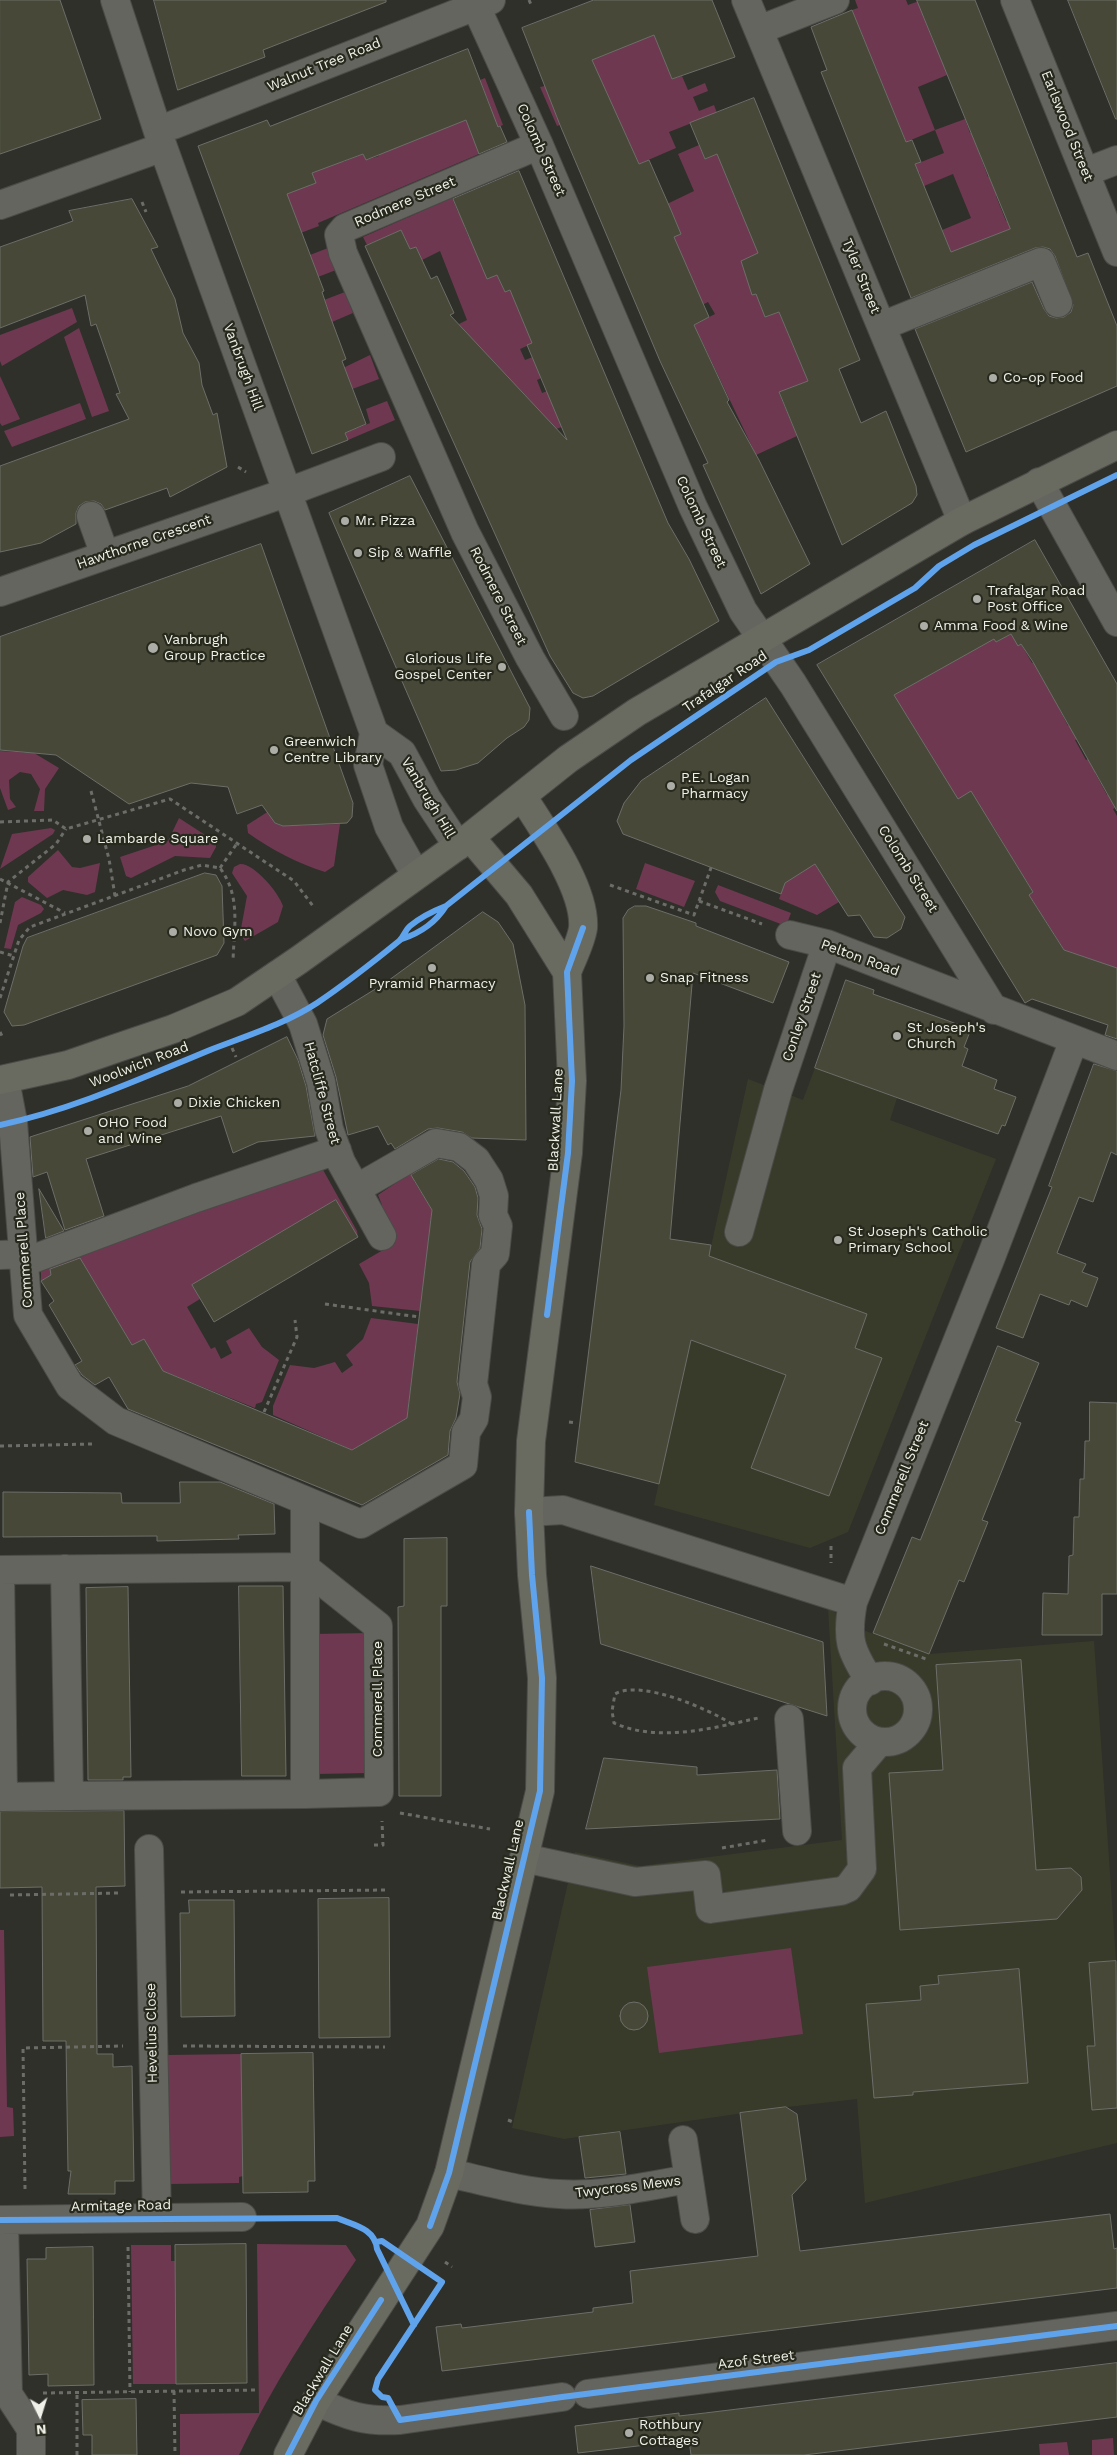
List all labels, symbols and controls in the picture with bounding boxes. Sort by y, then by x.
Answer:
street label: Walnut Tree Road [265,35,383,95]
street label: Earlswood Street [1037,68,1097,184]
street label: Colomb Street [513,101,569,199]
street label: Rodmere Street [352,173,458,231]
street label: Tyler Street [838,236,884,316]
street label: Vanbrugh Hill [219,321,267,413]
place label: Co-op Food [1003,370,1083,386]
marker: Co-op Food [987,372,999,384]
street label: Colomb Street [672,473,730,571]
street label: Hawthorne Crescent [75,511,213,573]
place label: Mr. Pizza [355,513,415,529]
marker: Mr. Pizza [339,515,351,527]
street label: Rodmere Street [466,544,530,648]
place label: Sip & Waffle [368,545,452,561]
marker: Sip & Waffle [352,547,364,559]
place label: Trafalgar Road Post Office [987,583,1085,616]
marker: Trafalgar Road Post Office [971,593,983,605]
place label: Amma Food & Wine [934,618,1068,634]
marker: Amma Food & Wine [918,620,930,632]
place label: Vanbrugh Group Practice [164,632,266,664]
marker: Vanbrugh Group Practice [146,641,160,655]
street label: Trafalgar Road [680,648,770,716]
place label: Glorious Life Gospel Center [394,651,492,684]
marker: Glorious Life Gospel Center [496,661,508,673]
place label: Greenwich Centre Library [284,734,382,766]
marker: Greenwich Centre Library [268,744,280,756]
street label: Vanbrugh Hill [397,754,459,842]
place label: P.E. Logan Pharmacy [681,770,750,802]
marker: P.E. Logan Pharmacy [665,780,677,792]
street label: Colomb Street [874,822,942,916]
place label: Lambarde Square [97,831,218,847]
marker: Lambarde Square [81,833,93,845]
place label: Novo Gym [183,924,253,940]
marker: Novo Gym [167,926,179,938]
street label: Pelton Road [818,936,902,980]
marker: Pyramid Pharmacy [426,962,438,974]
place label: Snap Fitness [660,970,749,986]
street label: Conley Street [779,970,825,1064]
marker: Snap Fitness [644,972,656,984]
place label: Pyramid Pharmacy [369,976,495,992]
place label: St Joseph's Church [907,1020,986,1052]
marker: St Joseph's Church [891,1030,903,1042]
street label: Woolwich Road [87,1038,191,1092]
street label: Hatcliffe Street [300,1040,344,1146]
street label: Blackwall Lane [545,1068,567,1172]
place label: Dixie Chicken [188,1095,280,1111]
marker: Dixie Chicken [172,1097,184,1109]
place label: OHO Food and Wine [98,1115,167,1148]
marker: OHO Food and Wine [82,1125,94,1137]
street label: Commerell Place [12,1191,36,1309]
place label: St Joseph's Catholic Primary School [848,1224,988,1256]
marker: St Joseph's Catholic Primary School [832,1234,844,1246]
street label: Commerell Street [871,1418,933,1538]
street label: Commerell Place [370,1641,386,1757]
street label: Blackwall Lane [488,1818,528,1922]
street label: Hevelius Close [143,1983,161,2083]
street label: Twycross Mews [574,2172,682,2202]
street label: Armitage Road [71,2197,171,2215]
street label: Blackwall Lane [289,2322,357,2418]
street label: Azof Street [717,2347,795,2373]
north arrow [15,2390,65,2440]
place label: Rothbury Cottages [639,2417,701,2450]
text: N [35,2422,47,2438]
marker: Rothbury Cottages [623,2427,635,2439]

